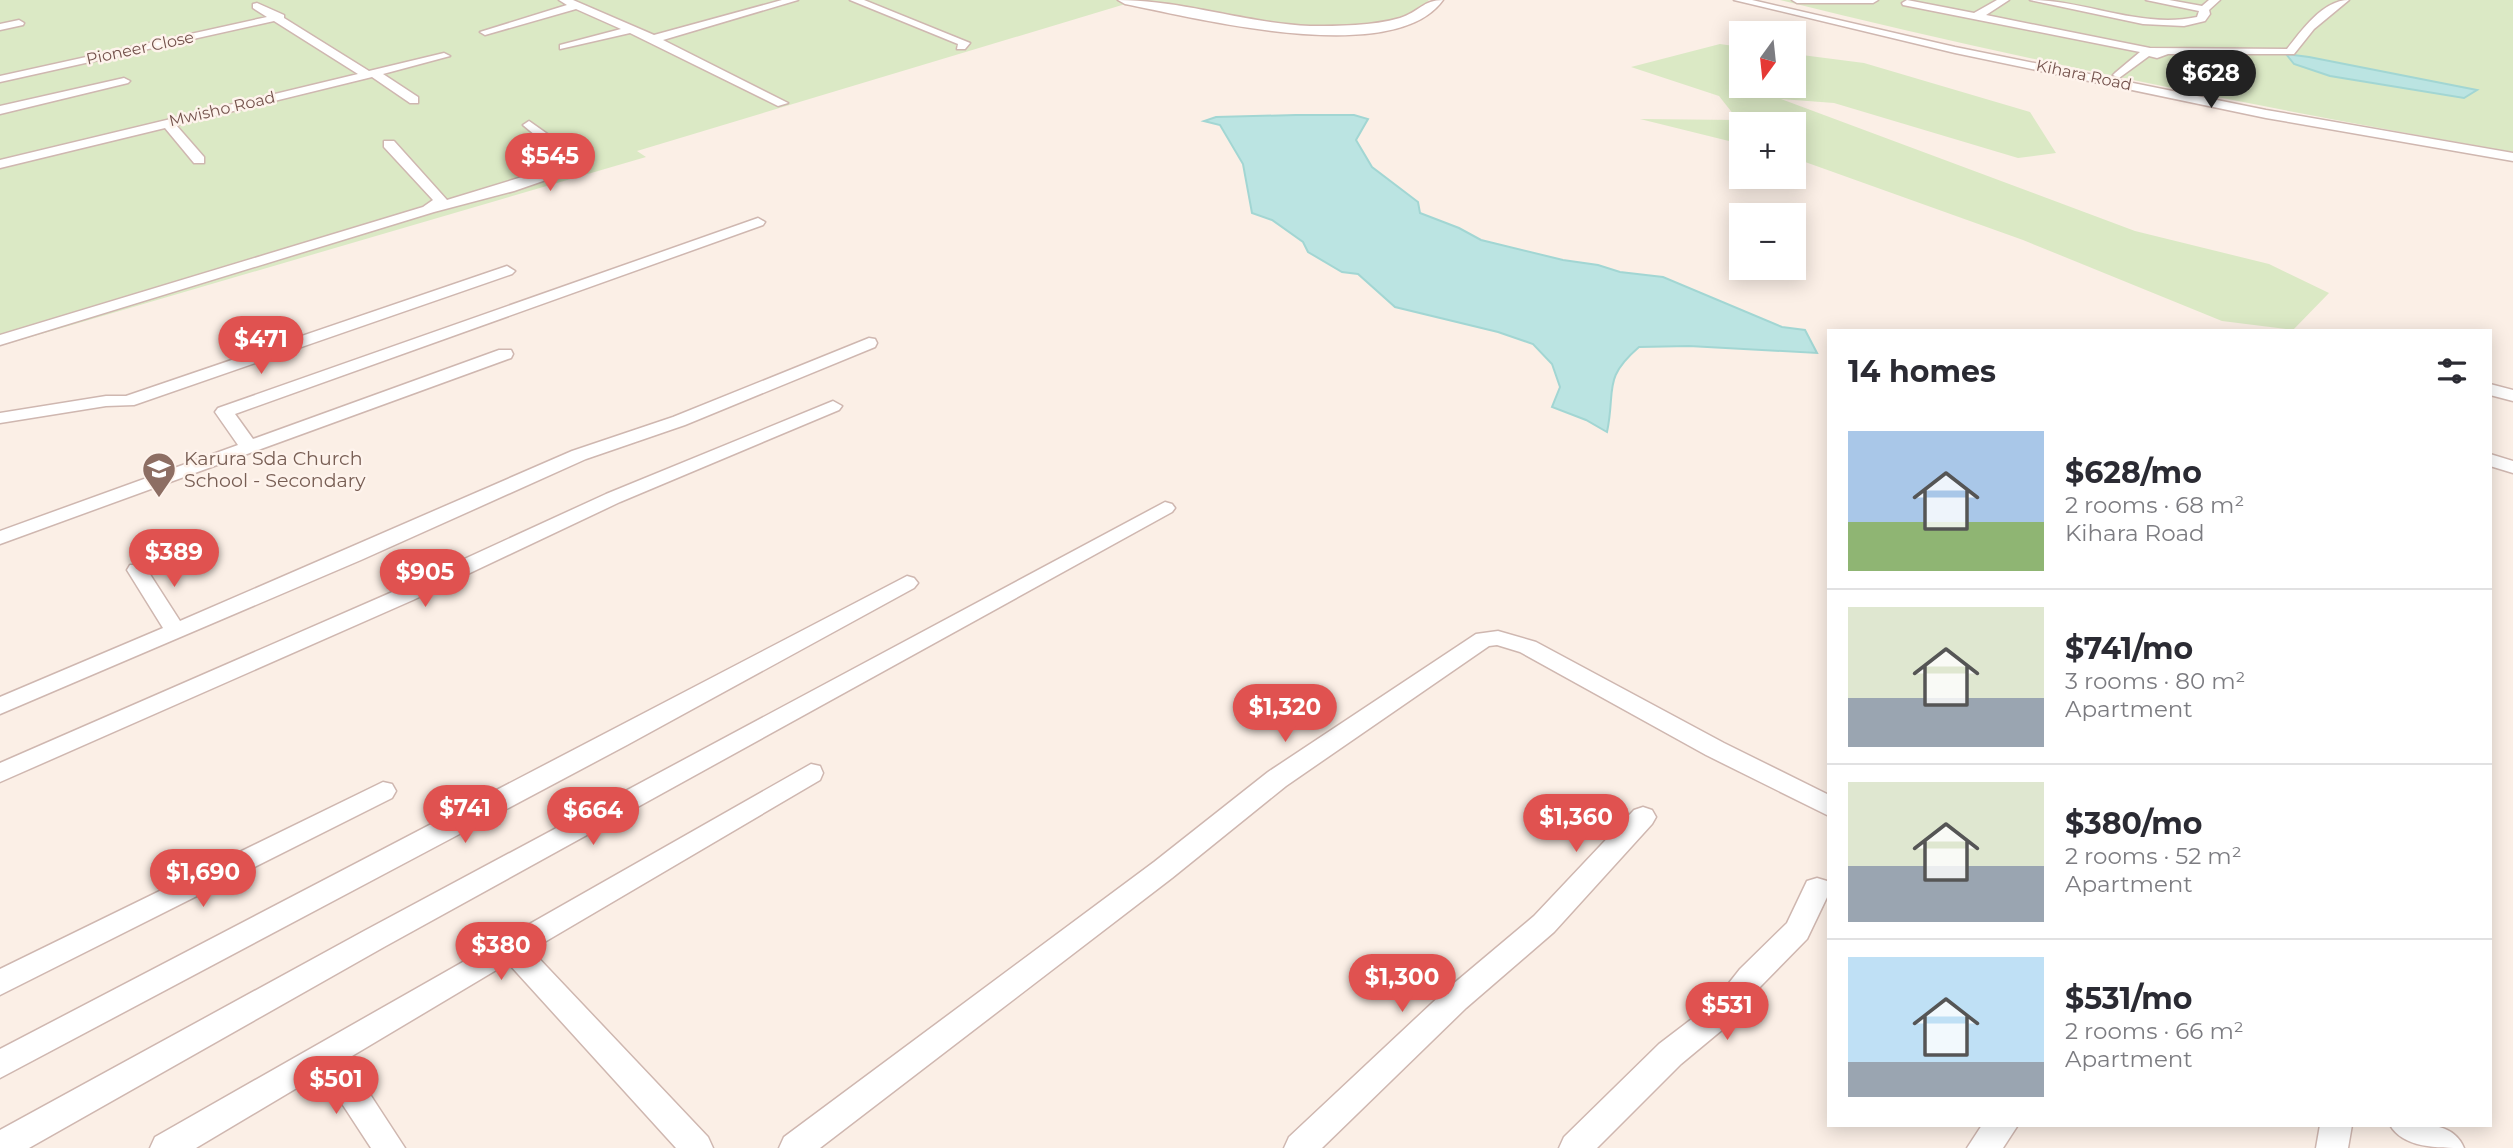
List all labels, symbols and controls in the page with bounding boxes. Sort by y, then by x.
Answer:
north arrow [1729,21,1806,98]
map controls [1729,21,1806,280]
street label: Pioneer Close [84,27,196,69]
pin: $628 [2170,50,2252,110]
street label: Kihara Road [2035,56,2133,94]
text: $628 [2182,59,2240,87]
street label: Mwisho Road [167,88,277,130]
button: + [1729,112,1806,189]
pin: $545 [509,134,591,193]
text: $545 [521,142,579,170]
button: − [1729,203,1806,280]
pin: $471 [220,316,302,376]
text: $471 [234,325,288,353]
icon: filters [2433,352,2471,390]
text: 14 homes [1848,353,1996,390]
place label: Karura Sda Church School - Secondary [184,447,366,492]
school or university icon: Karura Sda Church School - Secondary [140,450,178,499]
text: $628/mo [2065,454,2202,491]
icon: home [1904,459,1988,543]
text: 2 rooms · 68 m² [2065,491,2244,519]
text: Kihara Road [2065,519,2205,547]
pin: $389 [133,530,215,589]
text: $389 [145,538,203,566]
pin: $905 [384,550,466,609]
text: $905 [396,558,454,586]
text: $741/mo [2065,630,2193,667]
icon: home [1904,635,1988,719]
text: 3 rooms · 80 m² [2065,667,2245,695]
pin: $1,320 [1228,684,1342,744]
text: $1,320 [1249,693,1321,721]
text: Apartment [2065,695,2193,723]
pin: $741 [424,786,506,845]
pin: $664 [552,788,634,847]
text: $741 [439,794,491,822]
pin: $1,360 [1519,794,1633,854]
text: $664 [563,796,623,824]
text: $1,360 [1539,803,1613,831]
text: $380/mo [2065,805,2202,842]
icon: home [1904,810,1988,894]
text: 2 rooms · 52 m² [2065,842,2242,870]
pin: $1,690 [146,850,260,909]
text: $1,690 [166,858,240,886]
text: Apartment [2065,870,2193,898]
pin: $380 [460,922,542,982]
text: $380 [471,931,531,959]
pin: $1,300 [1345,954,1459,1014]
text: $1,300 [1365,963,1439,991]
text: $531/mo [2065,980,2192,1017]
pin: $531 [1686,982,1768,1042]
icon: home [1904,985,1988,1069]
text: $531 [1702,991,1752,1019]
text: 2 rooms · 66 m² [2065,1017,2244,1045]
text: Apartment [2065,1045,2193,1073]
pin: $501 [295,1056,377,1116]
text: $501 [310,1065,362,1093]

